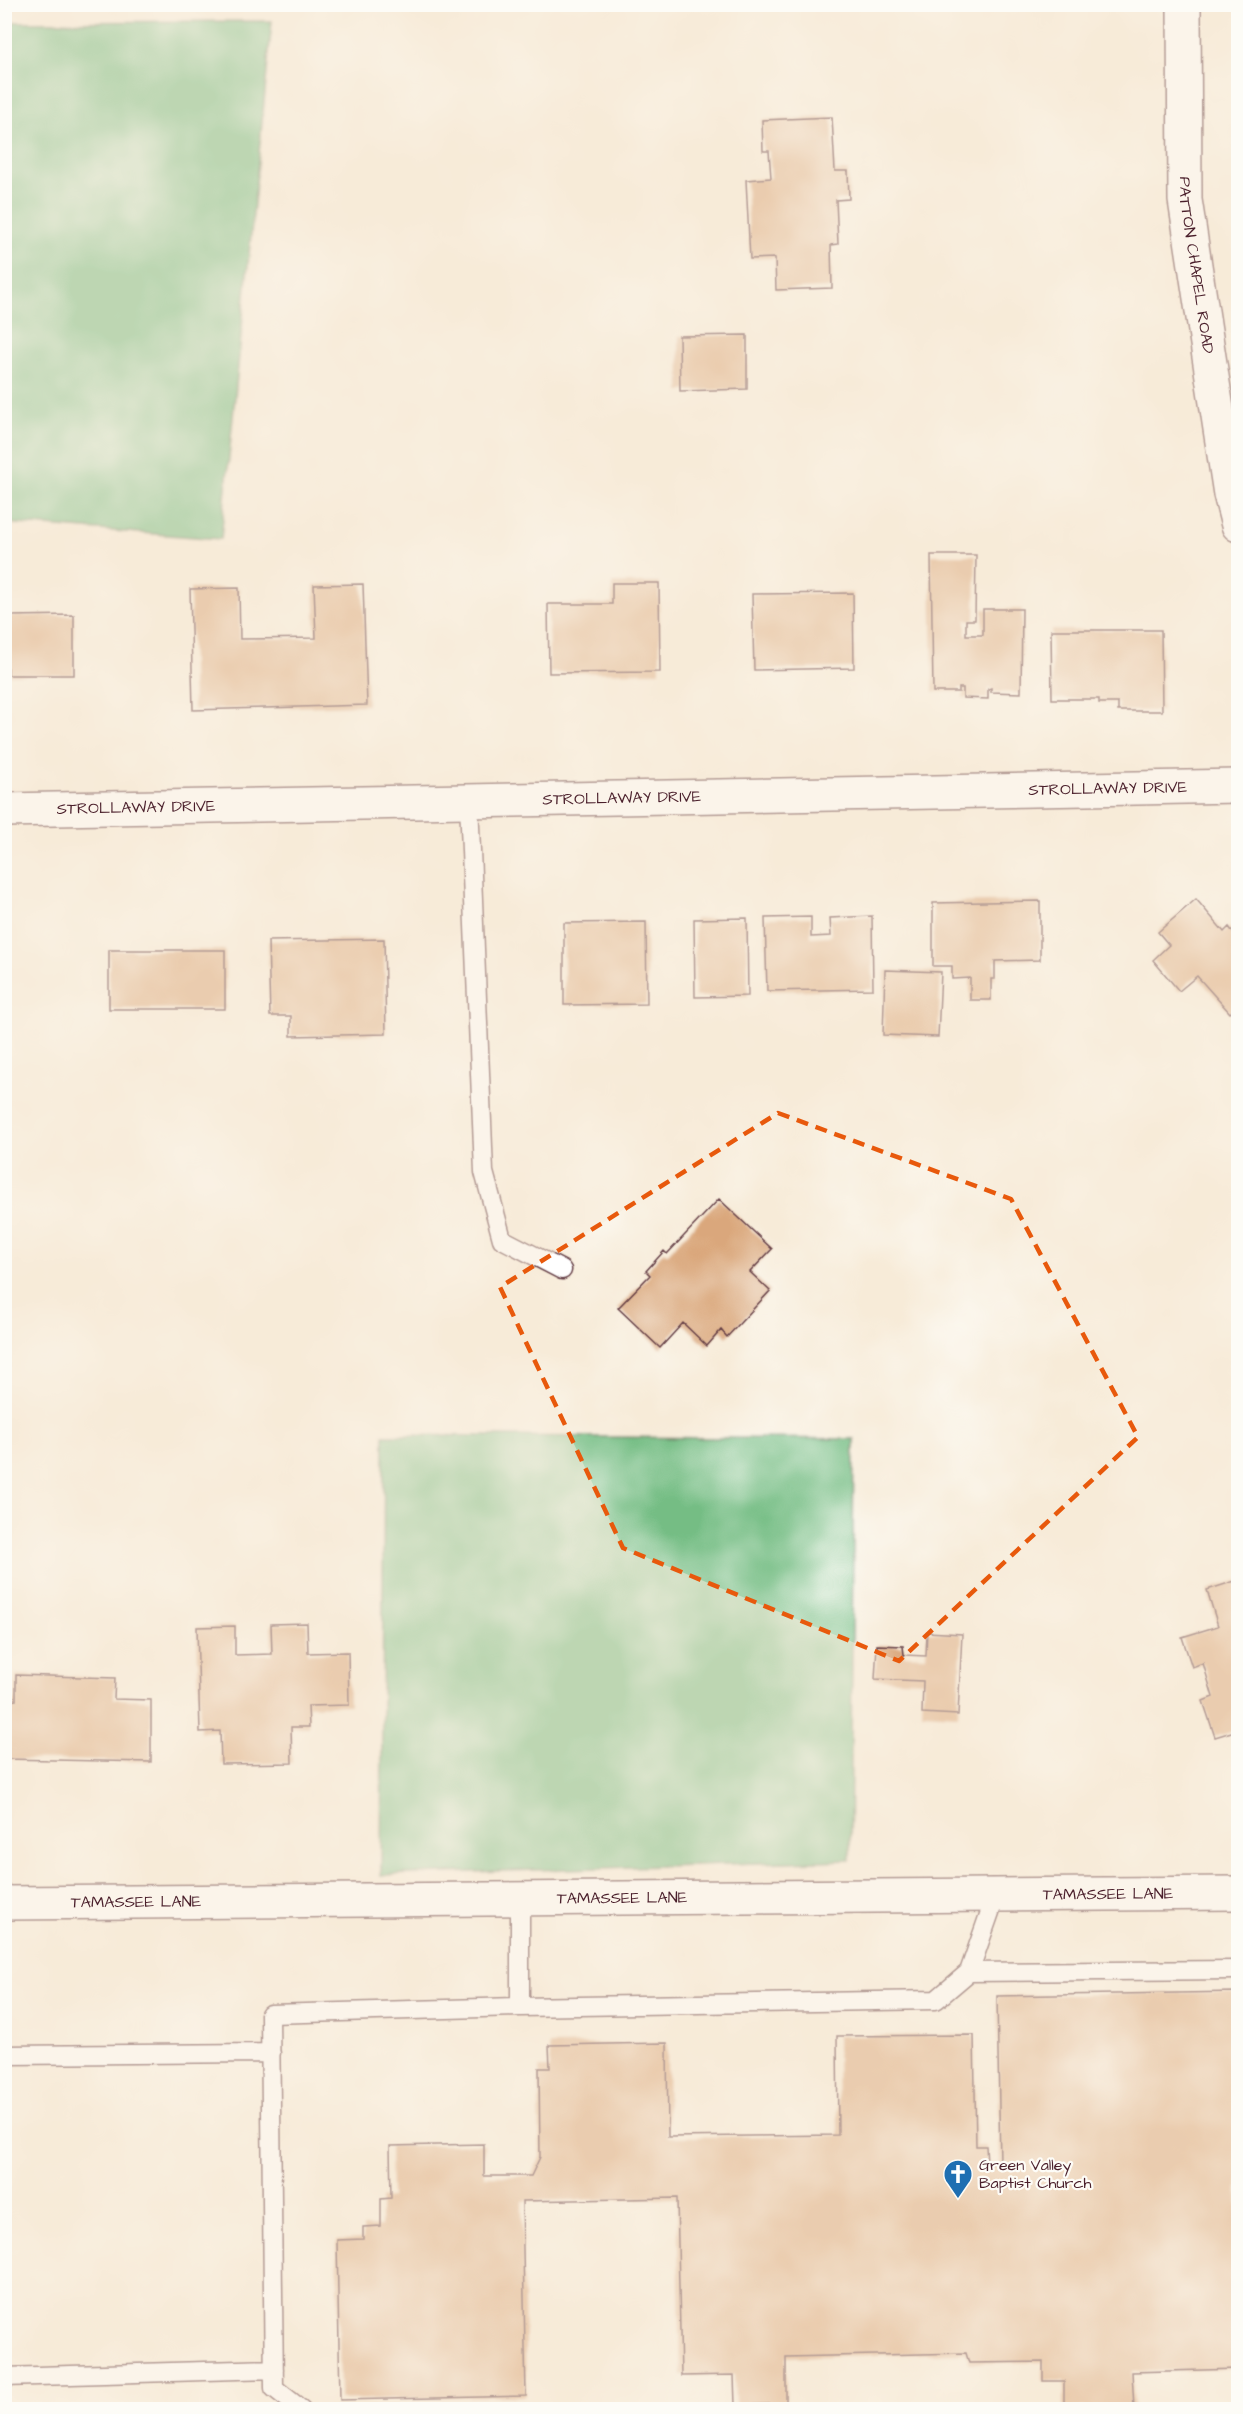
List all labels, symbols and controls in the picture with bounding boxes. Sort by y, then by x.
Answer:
street label: PATTON CHAPEL ROAD [1174,177,1219,355]
street label: STROLLAWAY DRIVE [1028,776,1188,801]
street label: STROLLAWAY DRIVE [542,785,702,811]
street label: STROLLAWAY DRIVE [56,795,216,820]
street label: TAMASSEE LANE [1043,1883,1174,1906]
street label: TAMASSEE LANE [557,1886,688,1910]
street label: TAMASSEE LANE [71,1890,202,1913]
place label: Green Valley Baptist Church [979,2154,1092,2194]
church icon: Green Valley Baptist Church [942,2158,974,2200]

